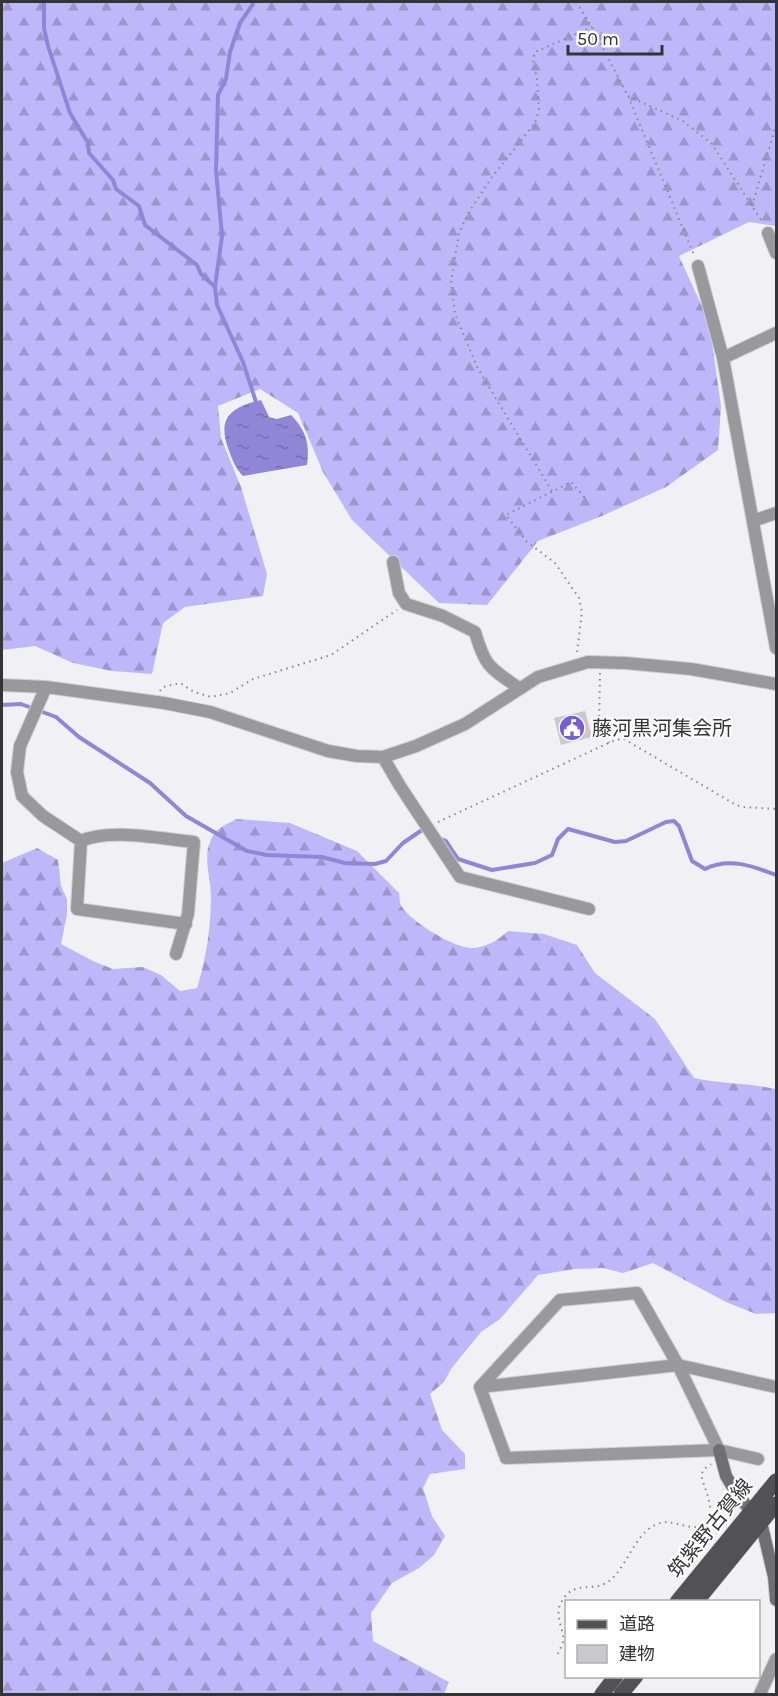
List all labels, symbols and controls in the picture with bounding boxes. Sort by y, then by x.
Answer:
scale bar [568,18,662,56]
text: 50 m [577,28,619,50]
public building icon: 藤河黒河集会所 [557,713,587,743]
place label: 藤河黒河集会所 [592,717,732,740]
street label: 筑紫野古賀線 [664,1474,757,1582]
legend [565,1600,760,1678]
text: 道路 [619,1613,655,1635]
text: 建物 [619,1643,655,1665]

